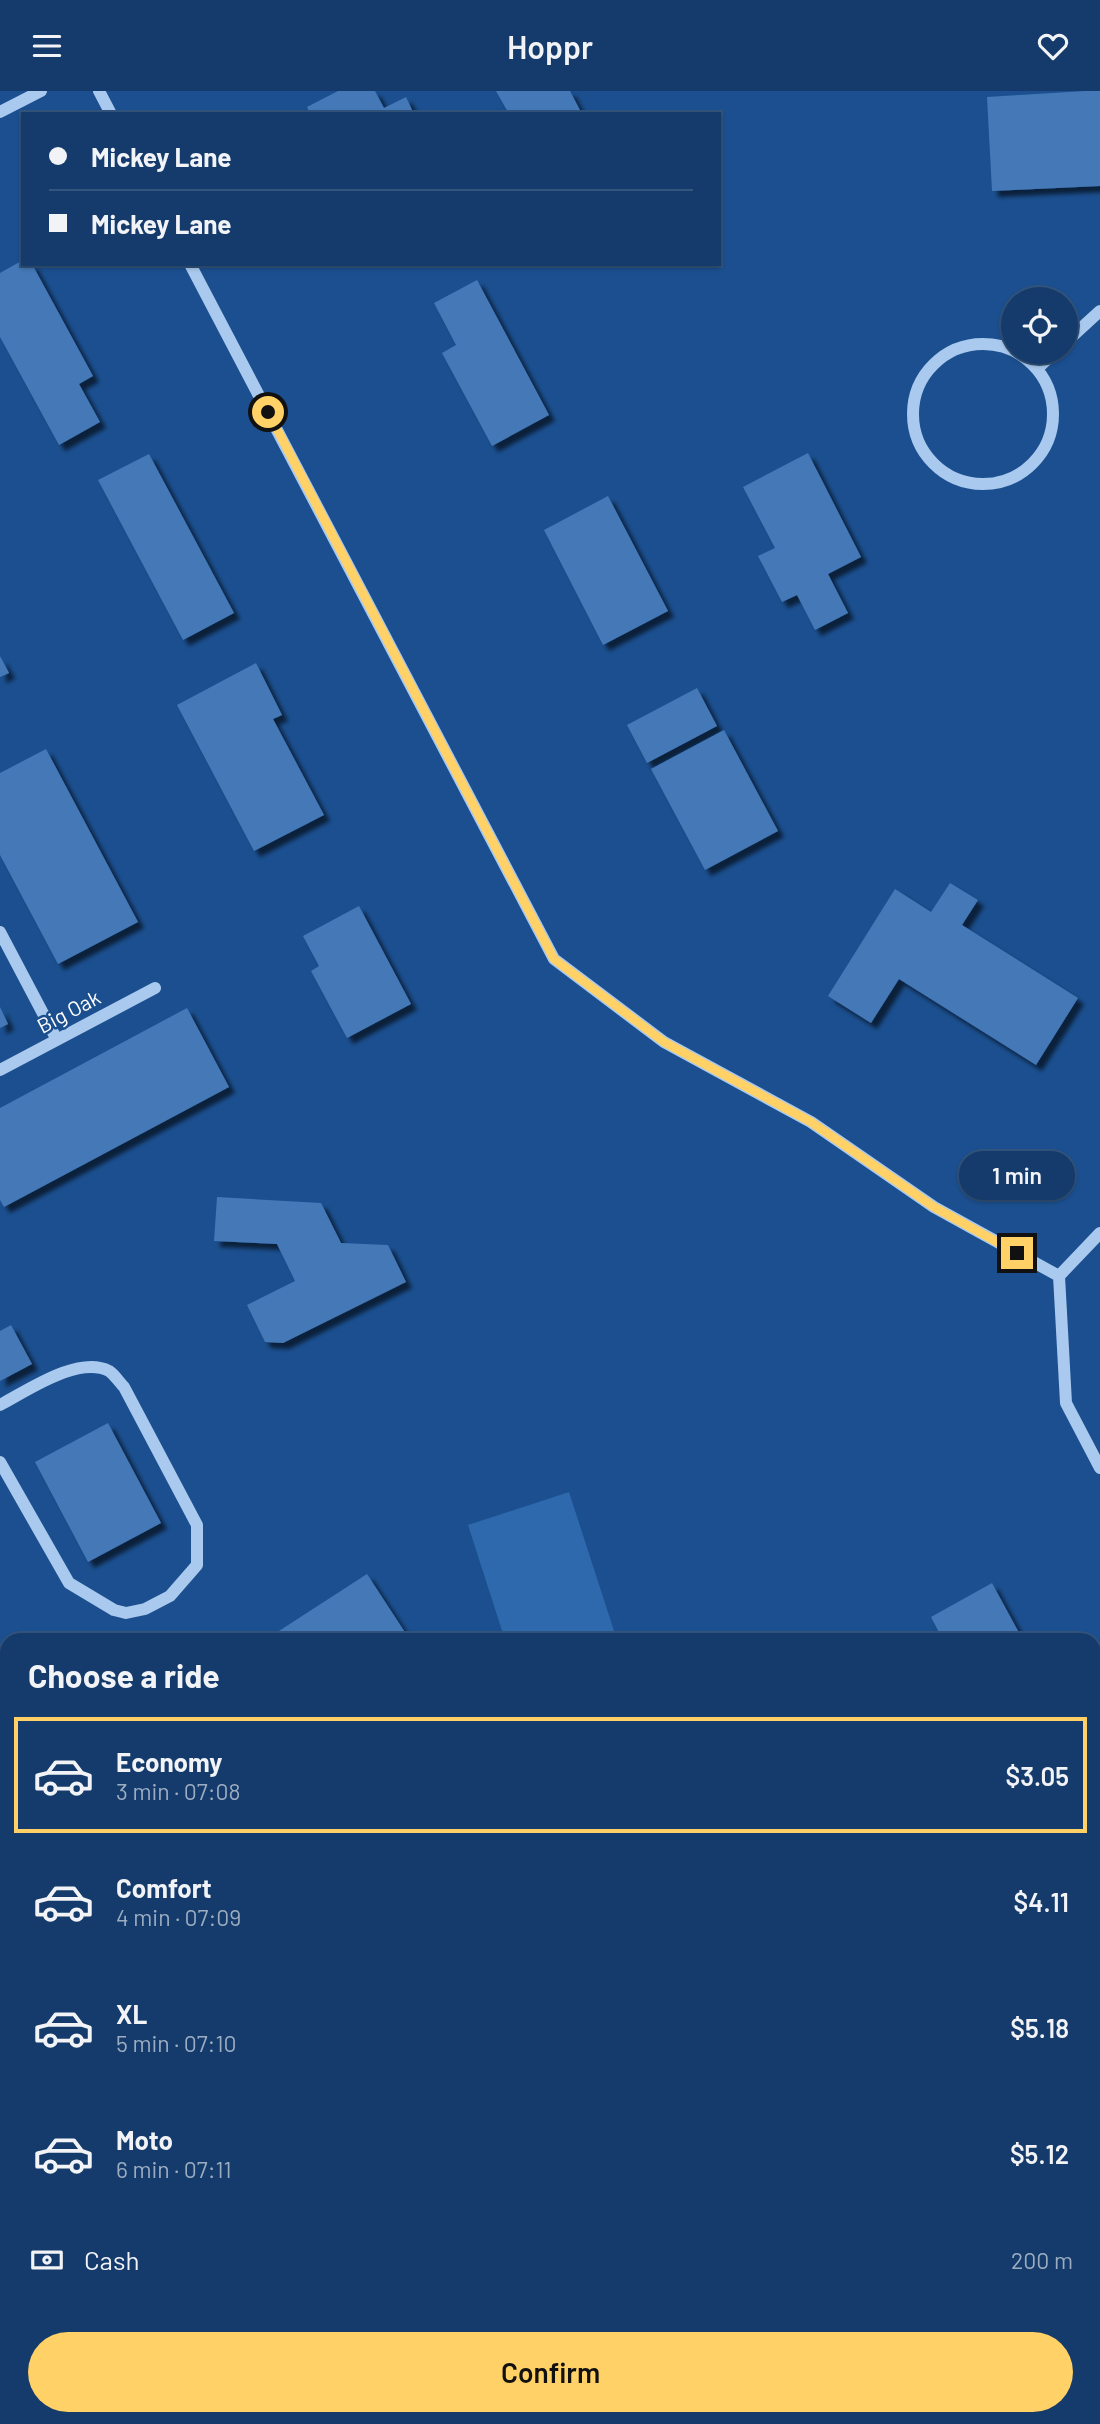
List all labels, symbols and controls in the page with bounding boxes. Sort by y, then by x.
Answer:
icon: menu [28,27,66,65]
text: Hoppr [507,27,593,65]
icon: heart [1034,27,1072,65]
text: Mickey Lane [91,141,232,172]
text: Mickey Lane [91,208,232,239]
map controls [1001,287,1078,364]
button: locate [1001,287,1078,364]
route start [252,396,284,428]
street label: Big Oak [32,984,104,1038]
callout: 1 min [959,1151,1075,1201]
text: 1 min [992,1161,1042,1189]
route end [1001,1237,1033,1269]
text: Choose a ride [28,1656,220,1694]
icon: car [32,1744,95,1807]
text: Economy [116,1746,222,1777]
text: $3.05 [1006,1760,1069,1791]
text: 3 min · 07:08 [116,1777,240,1805]
icon: car [32,1870,95,1933]
text: Comfort [116,1872,212,1903]
text: $4.11 [1013,1886,1069,1917]
text: 4 min · 07:09 [116,1903,241,1931]
icon: car [32,1996,95,2059]
text: XL [116,1998,147,2029]
text: $5.18 [1010,2012,1069,2043]
text: 5 min · 07:10 [116,2029,236,2057]
icon: car [32,2122,95,2185]
text: Moto [116,2124,173,2155]
text: $5.12 [1010,2138,1069,2169]
text: 6 min · 07:11 [116,2155,232,2183]
icon: cash [28,2241,66,2279]
text: Cash [84,2244,139,2275]
text: 200 m [1011,2246,1073,2274]
button: Confirm [28,2332,1073,2412]

